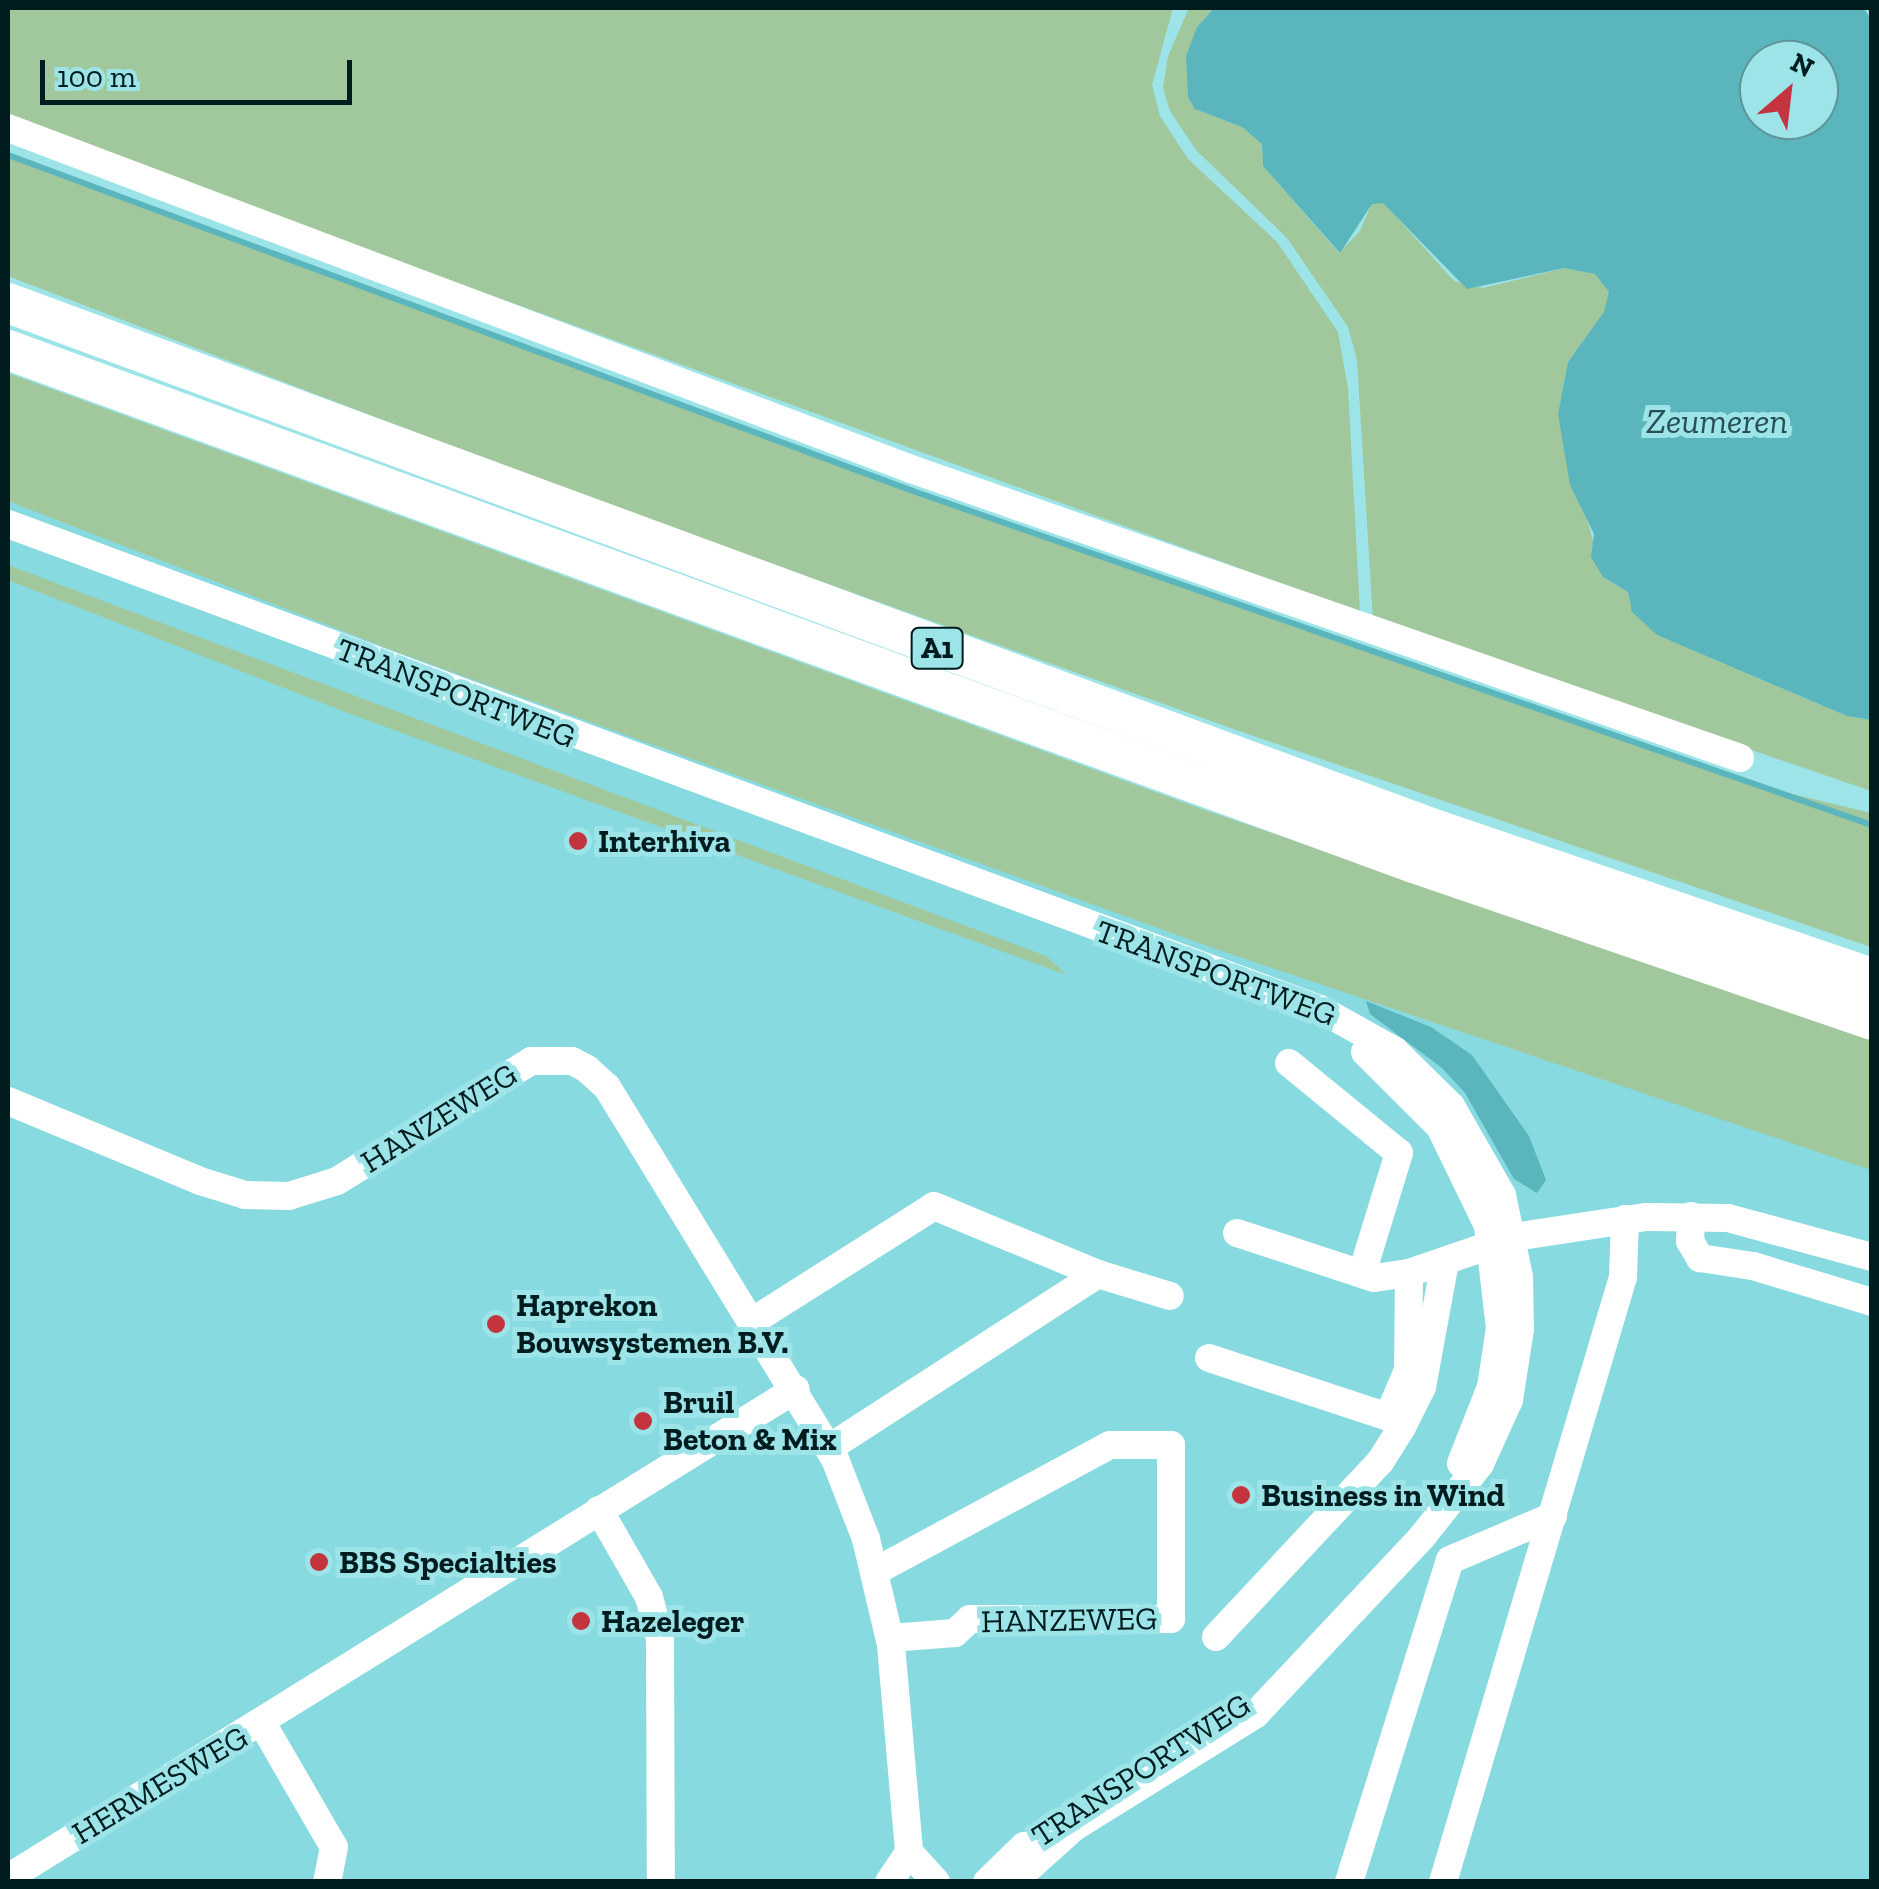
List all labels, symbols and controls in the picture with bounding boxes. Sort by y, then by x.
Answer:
scale bar [45,40,358,102]
north arrow [1739,40,1839,140]
text: N [1785,45,1820,84]
text: 100 m [57,59,136,95]
water label: Zeumeren [1646,400,1788,442]
road number: A1 [910,623,964,673]
street label: TRANSPORTWEG [331,630,581,756]
place label: Interhiva [598,822,731,860]
marker: Interhiva [567,830,589,852]
street label: TRANSPORTWEG [1091,912,1341,1034]
street label: HANZEWEG [354,1055,524,1181]
place label: Haprekon Bouwsystemen B.V. [516,1287,788,1362]
marker: Haprekon Bouwsystemen B.V. [485,1313,507,1335]
place label: Bruil Beton & Mix [663,1384,837,1459]
marker: Bruil Beton & Mix [632,1410,654,1432]
place label: Business in Wind [1261,1476,1506,1514]
marker: Business in Wind [1230,1484,1252,1506]
place label: BBS Specialties [339,1543,557,1581]
marker: BBS Specialties [308,1551,330,1573]
street label: HANZEWEG [980,1599,1158,1641]
place label: Hazeleger [601,1602,744,1640]
marker: Hazeleger [570,1610,592,1632]
street label: TRANSPORTWEG [1025,1685,1257,1855]
street label: HERMESWEG [65,1718,255,1852]

